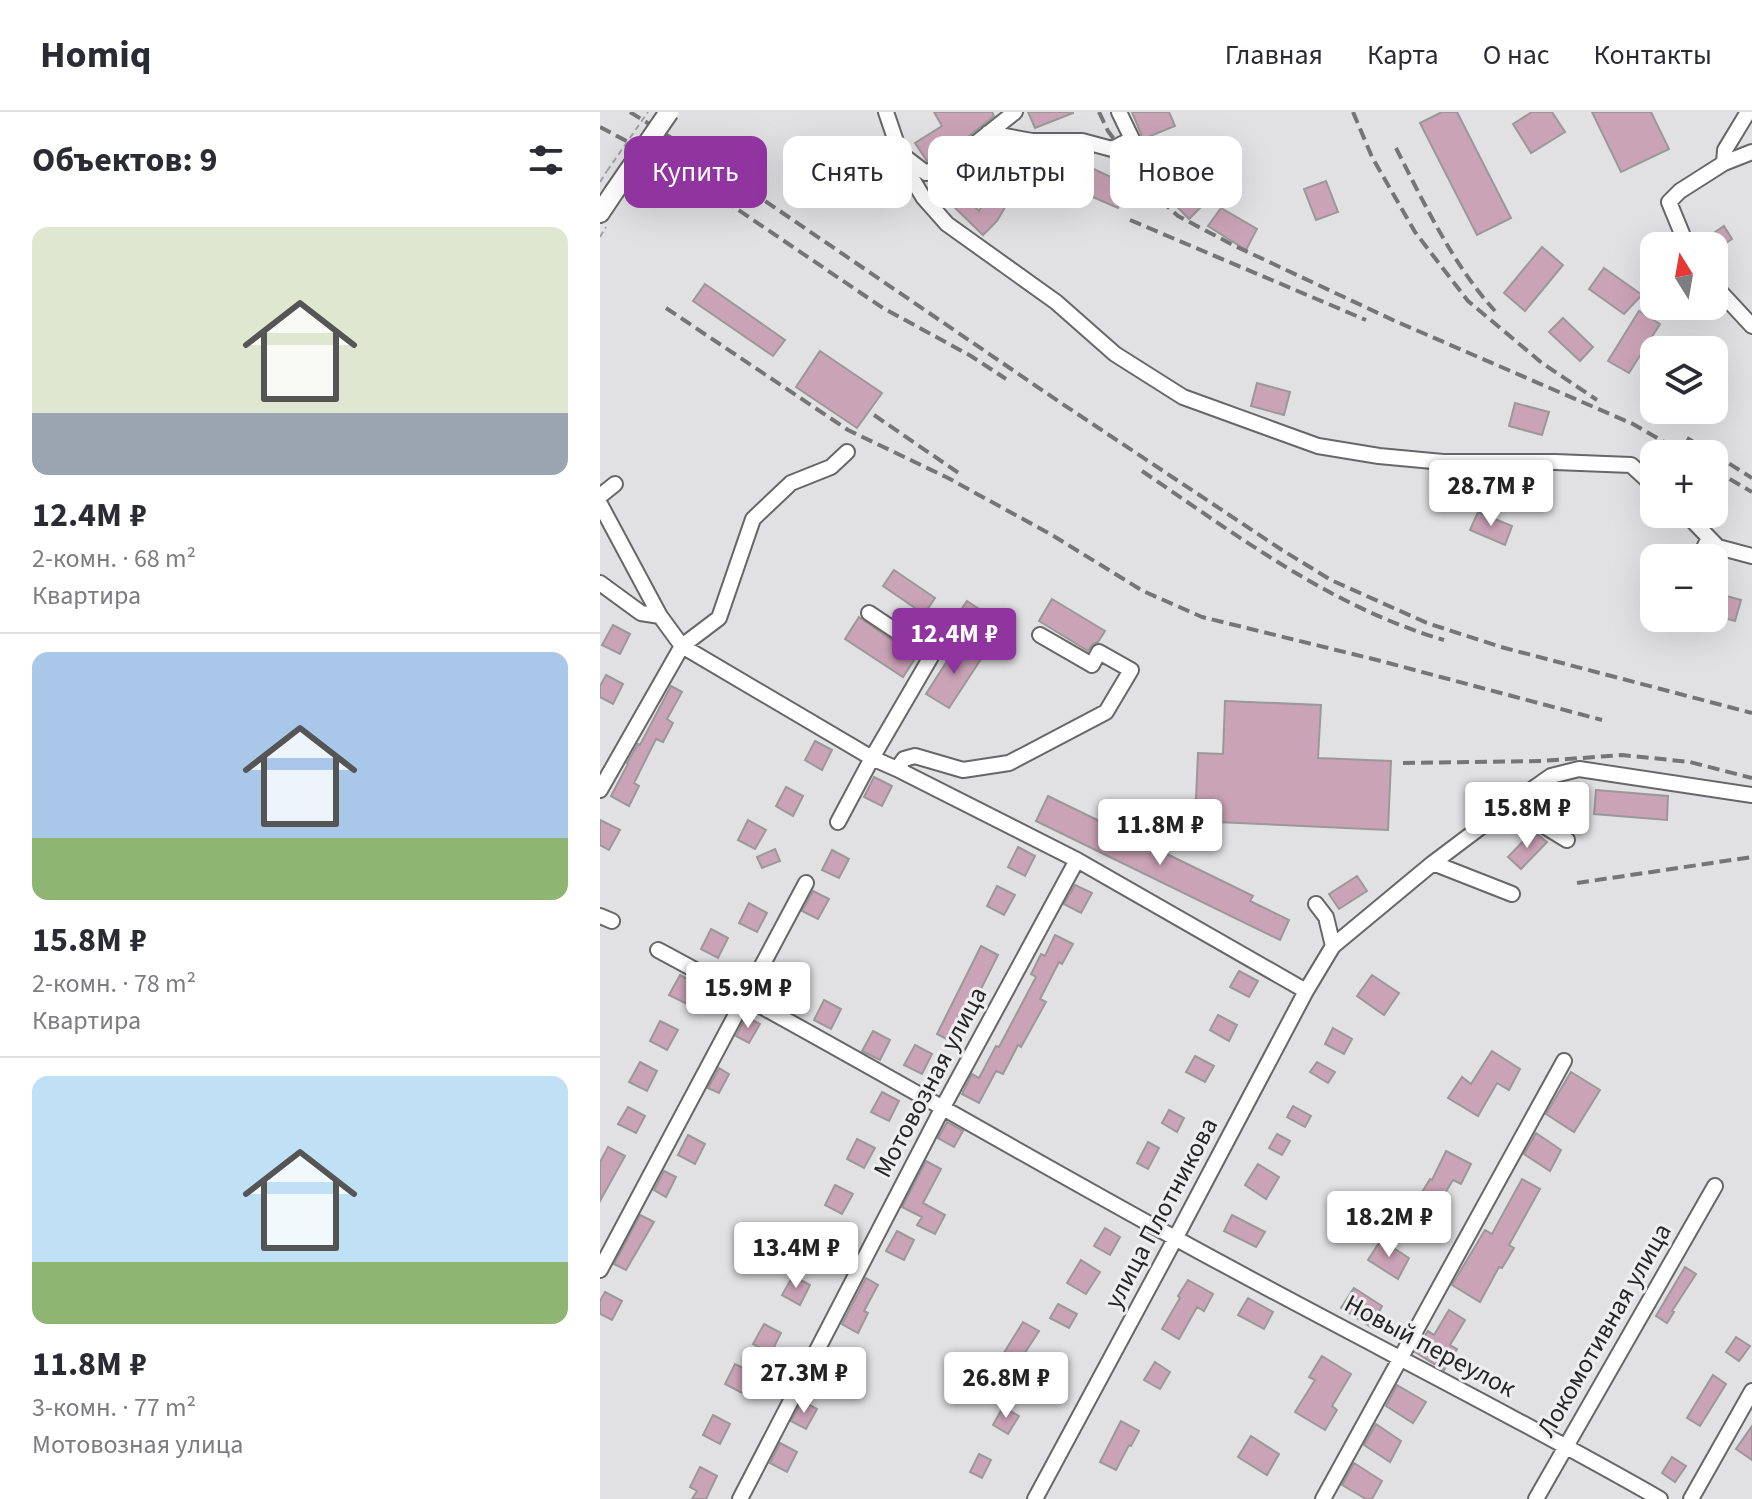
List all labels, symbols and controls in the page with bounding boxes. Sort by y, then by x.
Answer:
text: Homiq [40,28,152,82]
text: Главная [1225,35,1323,75]
text: Карта [1367,35,1439,75]
text: О нас [1483,35,1550,75]
text: Контакты [1594,35,1712,75]
text: Объектов: 9 [32,136,217,185]
chip: Купить [624,136,767,208]
chip: Снять [783,136,912,208]
chip: Фильтры [928,136,1094,208]
chip: Новое [1110,136,1242,208]
icon: filters [524,138,568,182]
north arrow [1640,232,1728,320]
map controls [1640,232,1728,632]
icon: home [228,279,372,423]
button: layers [1640,336,1728,424]
button: + [1640,440,1728,528]
pin: 28.7M ₽ [1417,460,1565,528]
text: 28.7M ₽ [1447,467,1535,504]
text: 12.4M ₽ [32,491,147,540]
text: 2-комн. · 68 m² [32,540,196,577]
button: − [1640,544,1728,632]
text: Квартира [32,577,141,614]
pin: 12.4M ₽ [880,608,1028,676]
text: 12.4M ₽ [910,615,998,652]
icon: home [228,704,372,848]
pin: 15.8M ₽ [1453,782,1601,850]
text: 15.8M ₽ [1483,789,1571,826]
pin: 11.8M ₽ [1086,799,1234,867]
text: 11.8M ₽ [1116,806,1204,843]
text: 15.8M ₽ [32,916,147,965]
pin: 15.9M ₽ [674,962,822,1030]
text: 2-комн. · 78 m² [32,965,196,1002]
text: 15.9M ₽ [704,969,792,1006]
street label: Мотовозная улица [864,980,996,1184]
text: Квартира [32,1002,141,1039]
street label: улица Плотникова [1095,1111,1227,1315]
icon: home [228,1128,372,1272]
pin: 18.2M ₽ [1315,1191,1463,1259]
text: 18.2M ₽ [1345,1198,1433,1235]
street label: Локомотивная улица [1528,1216,1680,1444]
pin: 13.4M ₽ [722,1222,870,1290]
text: 13.4M ₽ [752,1229,840,1266]
street label: Новый переулок [1338,1285,1522,1407]
text: 11.8M ₽ [32,1340,147,1389]
pin: 27.3M ₽ [730,1347,878,1415]
pin: 26.8M ₽ [932,1352,1080,1420]
text: 27.3M ₽ [760,1354,848,1391]
text: 26.8M ₽ [962,1359,1050,1396]
text: 3-комн. · 77 m² [32,1389,196,1426]
text: Мотовозная улица [32,1426,243,1463]

